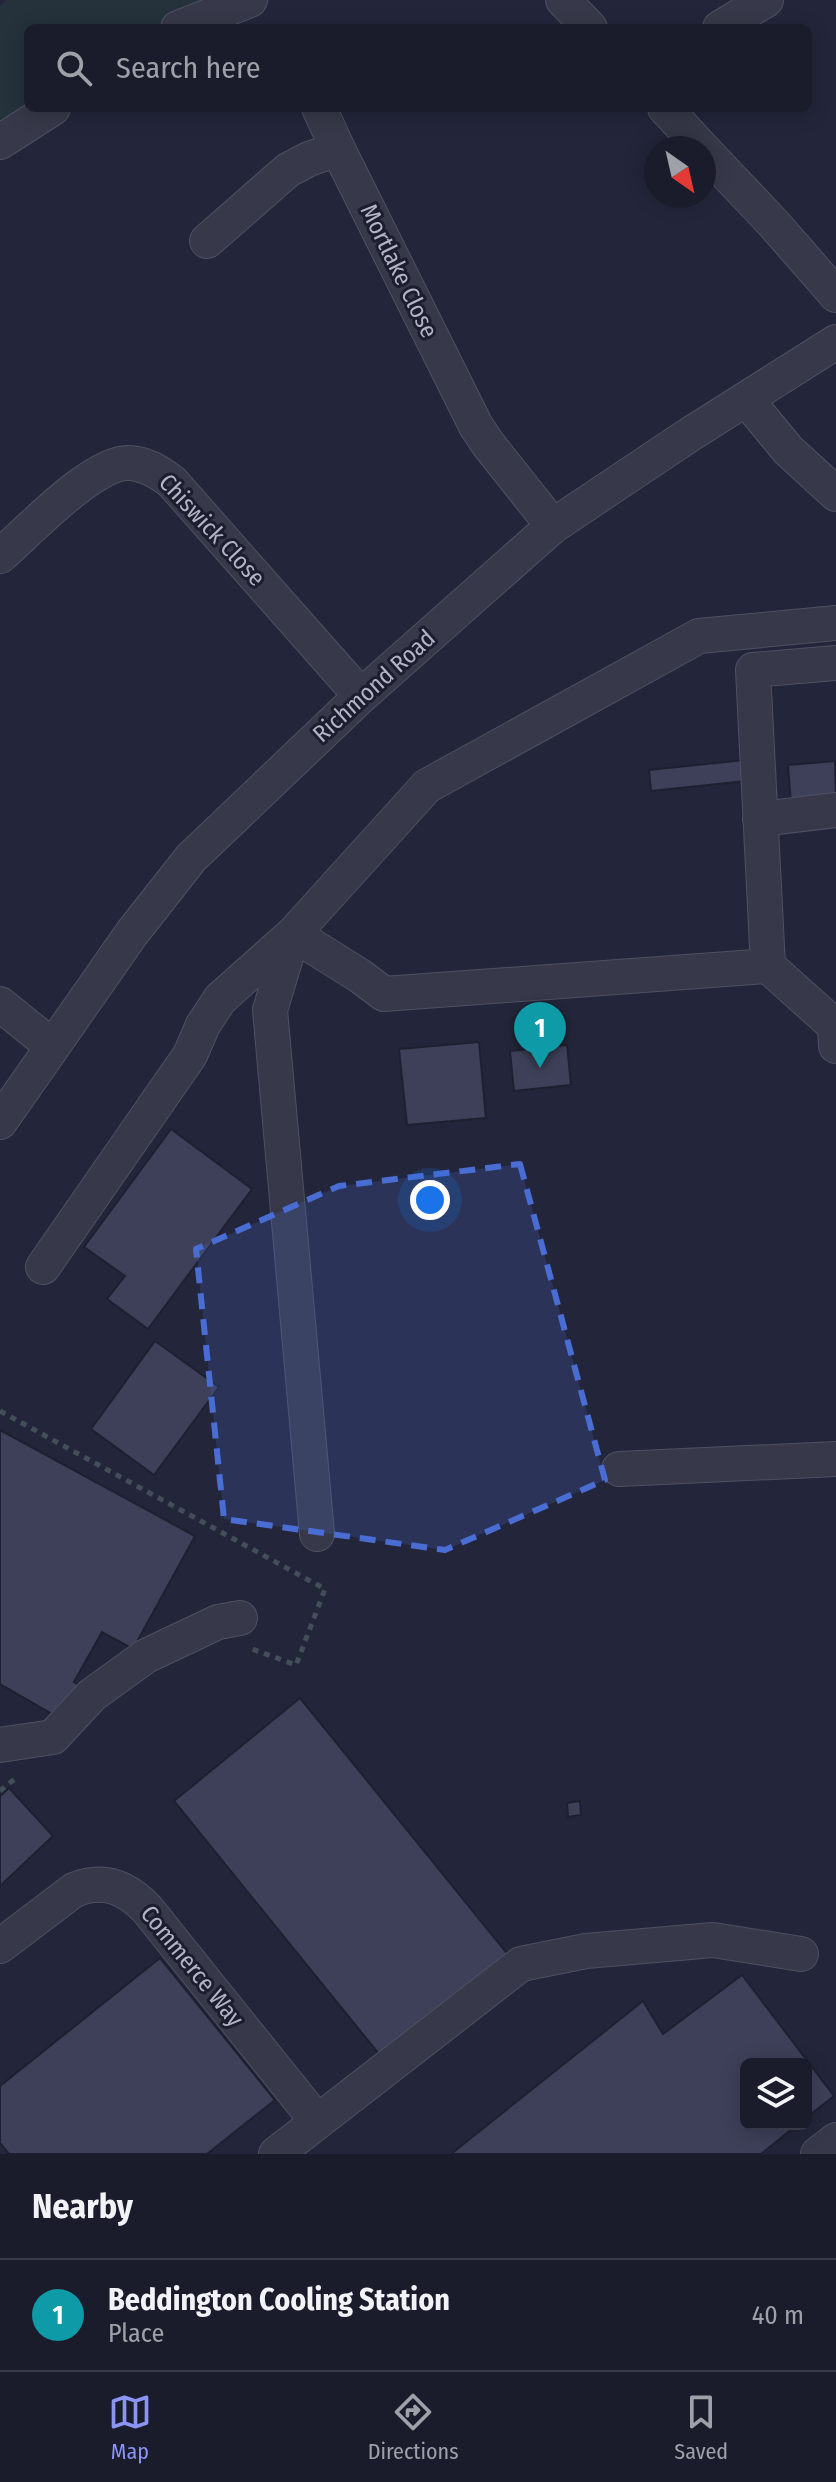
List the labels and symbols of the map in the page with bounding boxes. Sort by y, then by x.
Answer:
north arrow [644,136,716,208]
street label: Mortlake Close [355,200,443,342]
street label: Chiswick Close [153,468,271,592]
street label: Richmond Road [307,624,441,748]
pin: 1 [514,1002,566,1068]
your location [410,1180,450,1220]
street label: Commerce Way [135,1900,249,2032]

